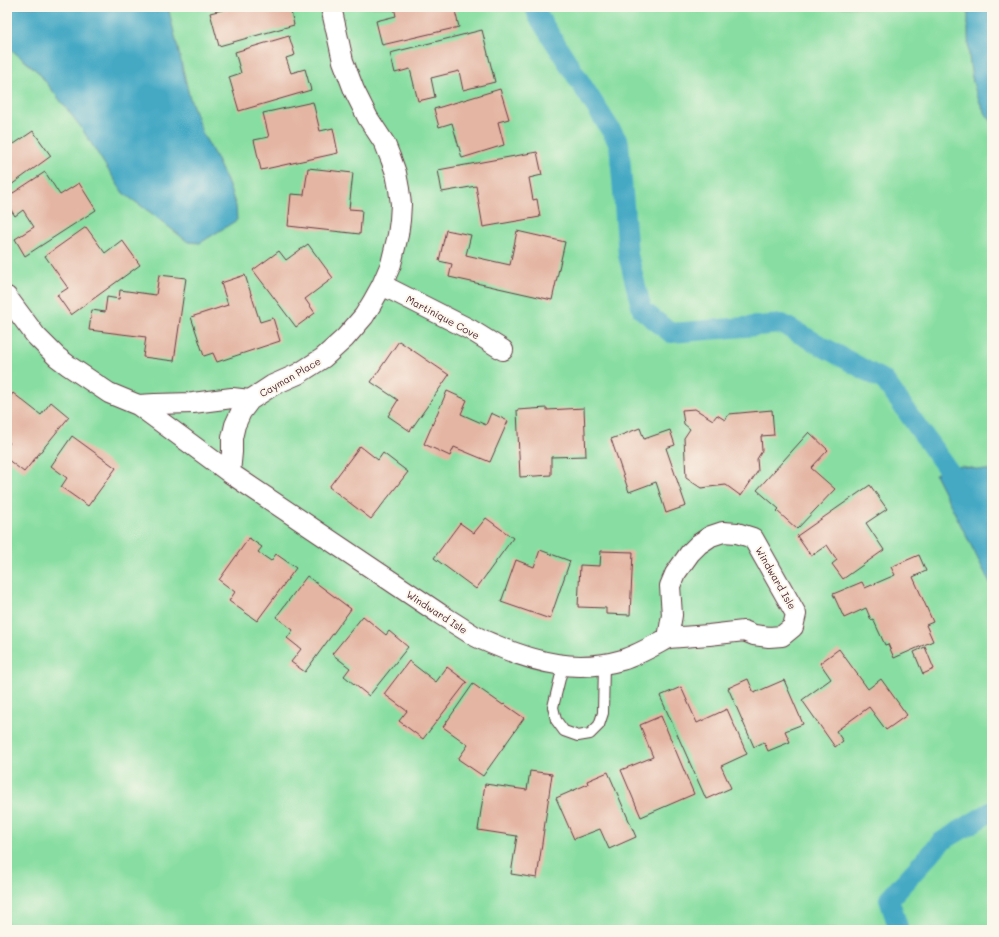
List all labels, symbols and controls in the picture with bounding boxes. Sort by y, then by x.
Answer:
street label: Martinique Cove [404,292,482,342]
street label: Cayman Place [257,354,323,400]
street label: Windward Isle [752,544,800,612]
street label: Windward Isle [404,587,470,637]

